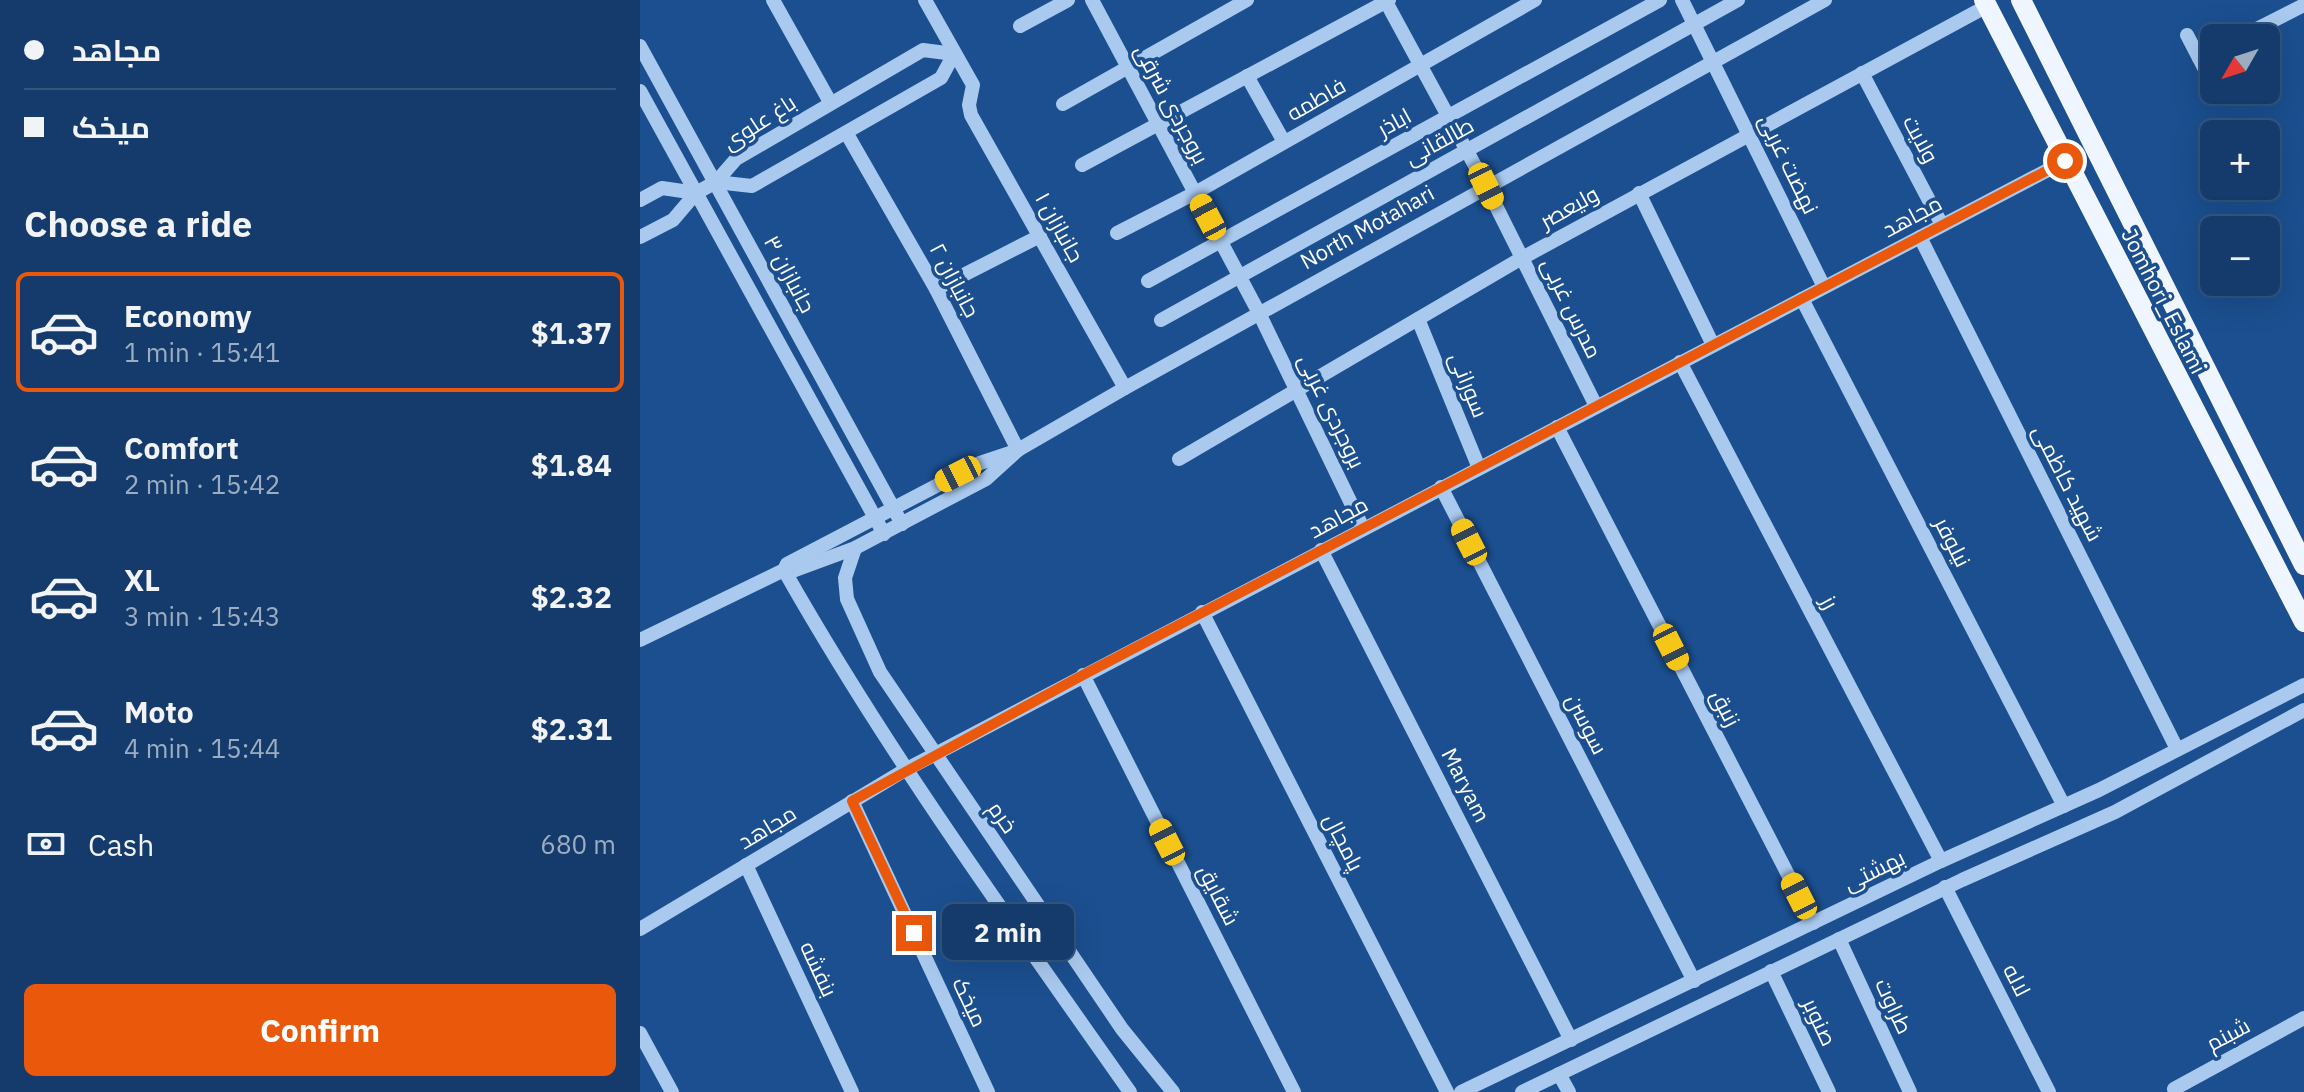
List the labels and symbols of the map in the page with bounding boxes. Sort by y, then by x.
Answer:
north arrow [2200,24,2280,104]
street label: بروجردی شرقی [1129,39,1216,169]
street label: فاطمه [1281,70,1351,127]
street label: باغ علوی [716,87,802,157]
street label: اباذر [1370,100,1416,144]
street label: نهضت غربی [1753,109,1826,218]
street label: طالقانی [1399,110,1478,171]
street label: ولایت [1897,110,1946,168]
route start [2047,143,2083,179]
car [1465,159,1507,213]
street label: North Motahari [1295,178,1439,275]
street label: ولیعصر [1532,179,1603,236]
street label: جانبازان ۱ [1029,187,1092,267]
street label: مجاهد [1877,188,1946,243]
car [1186,190,1230,244]
street label: Jomhori_Eslami [2115,223,2214,378]
street label: جانبازان ۳ [758,230,823,318]
street label: جانبازان ۲ [924,237,987,322]
street label: مدرس غربی [1536,253,1609,363]
street label: سورانی [1443,348,1496,422]
street label: بروجردی غربی [1292,349,1373,473]
street label: شهید کاظمی [2027,420,2110,546]
car [931,452,985,496]
street label: مجاهد [1303,489,1372,544]
street label: نیلوفر [1928,510,1978,571]
car [1447,515,1491,569]
street label: رز [1814,588,1846,614]
car [1649,620,1693,674]
street label: زنبق [1705,684,1748,731]
street label: سوسن [1560,689,1615,759]
street label: Maryam [1435,743,1497,827]
street label: خرم [981,795,1025,840]
street label: مجاهد [732,798,801,855]
street label: پامچال [1317,808,1371,876]
car [1145,815,1189,869]
street label: بهشتی [1838,842,1909,897]
street label: شقایق [1192,860,1247,930]
car [1777,869,1821,923]
callout: 2 min [942,905,1074,961]
route end [896,915,932,951]
street label: بنفشه [794,936,845,1001]
street label: لاله [1997,959,2038,1001]
street label: میخک [946,972,995,1031]
street label: طراوت [1869,973,1920,1038]
street label: صنوبر [1796,991,1844,1050]
street label: شبنم [2201,1010,2256,1059]

